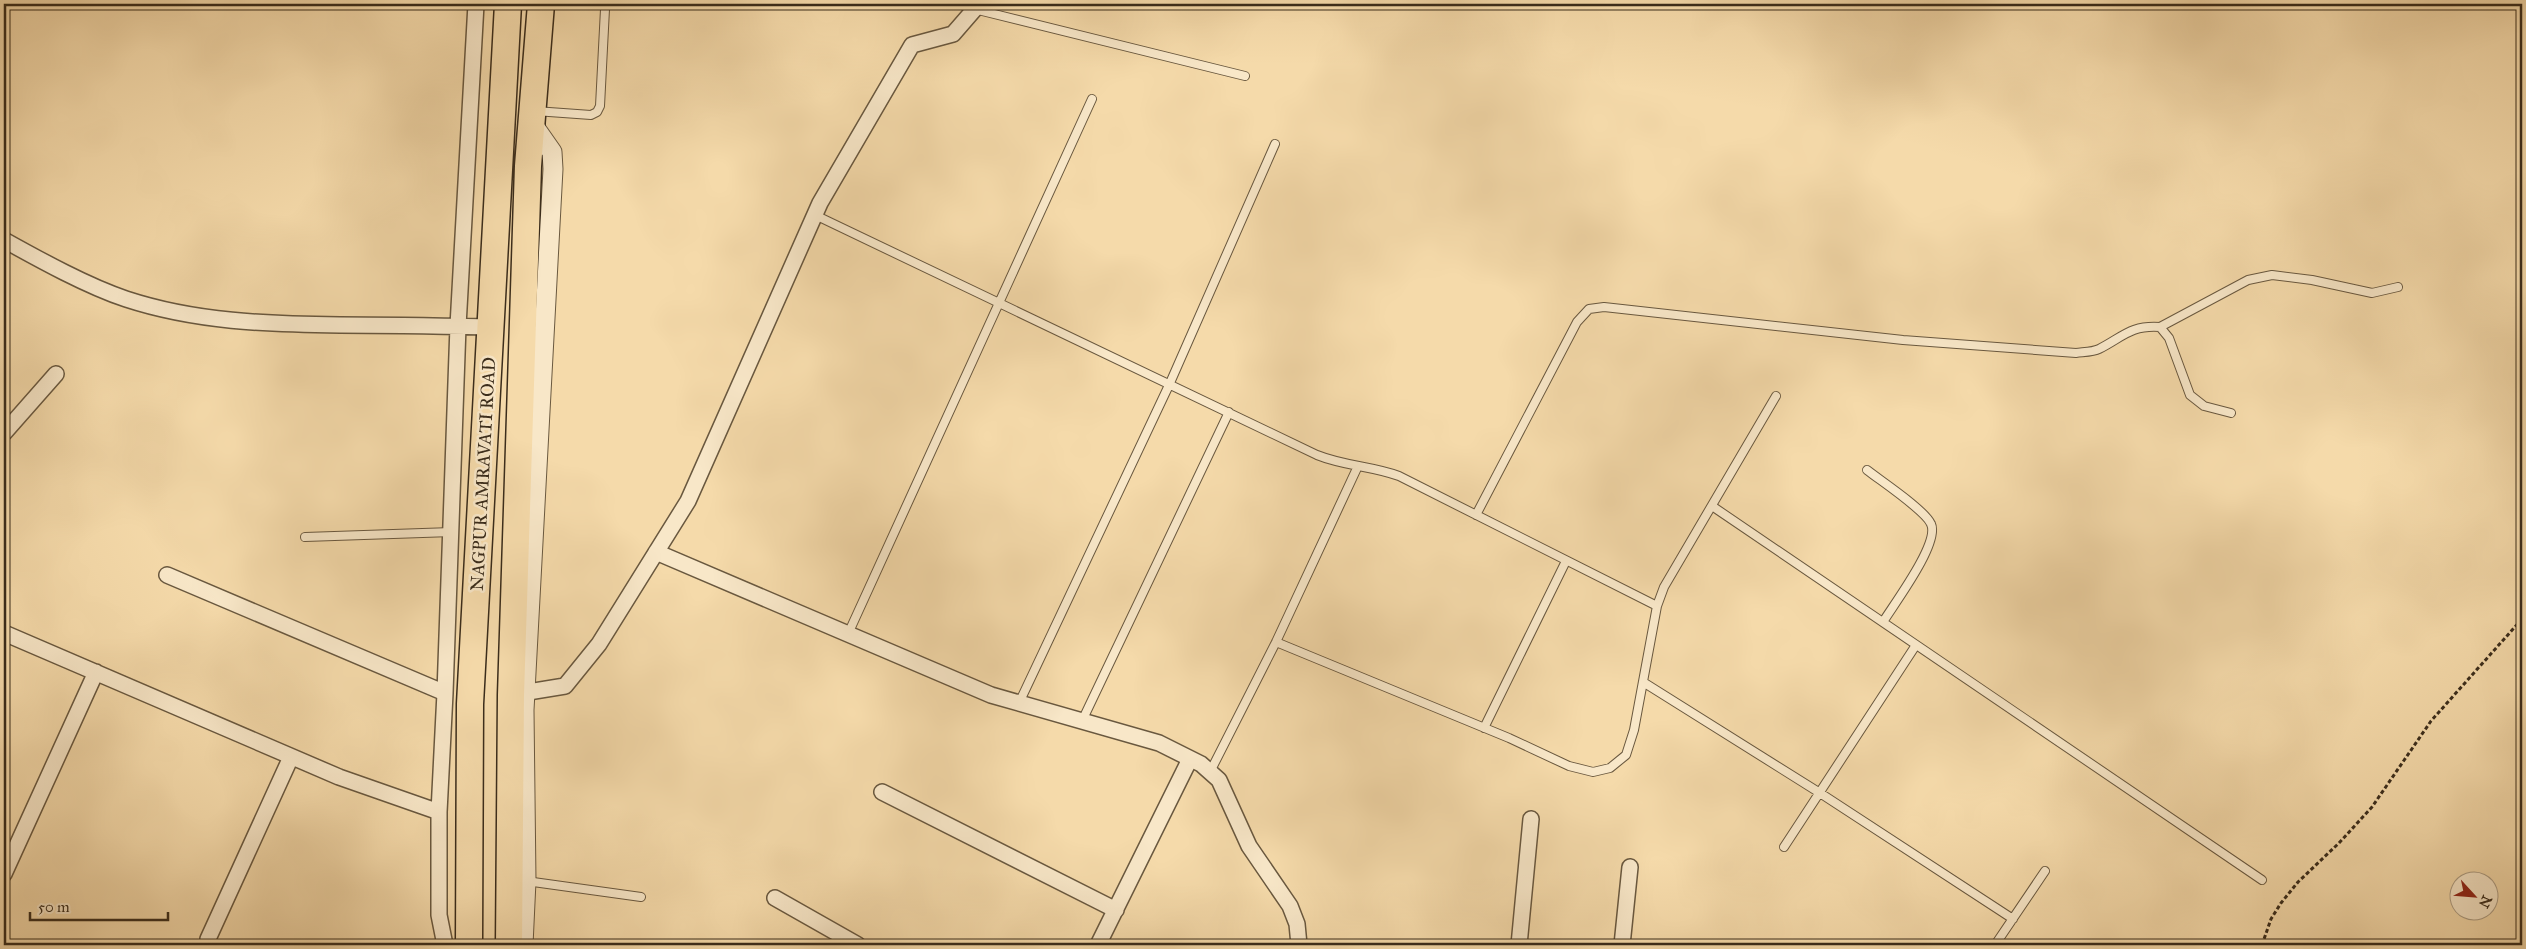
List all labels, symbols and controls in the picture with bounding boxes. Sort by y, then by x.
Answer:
street label: NAGPUR AMRAVATI ROAD [466,356,500,592]
north arrow [2448,872,2498,922]
scale bar [30,889,168,921]
text: N [2475,892,2495,911]
text: 50 m [38,898,70,916]

